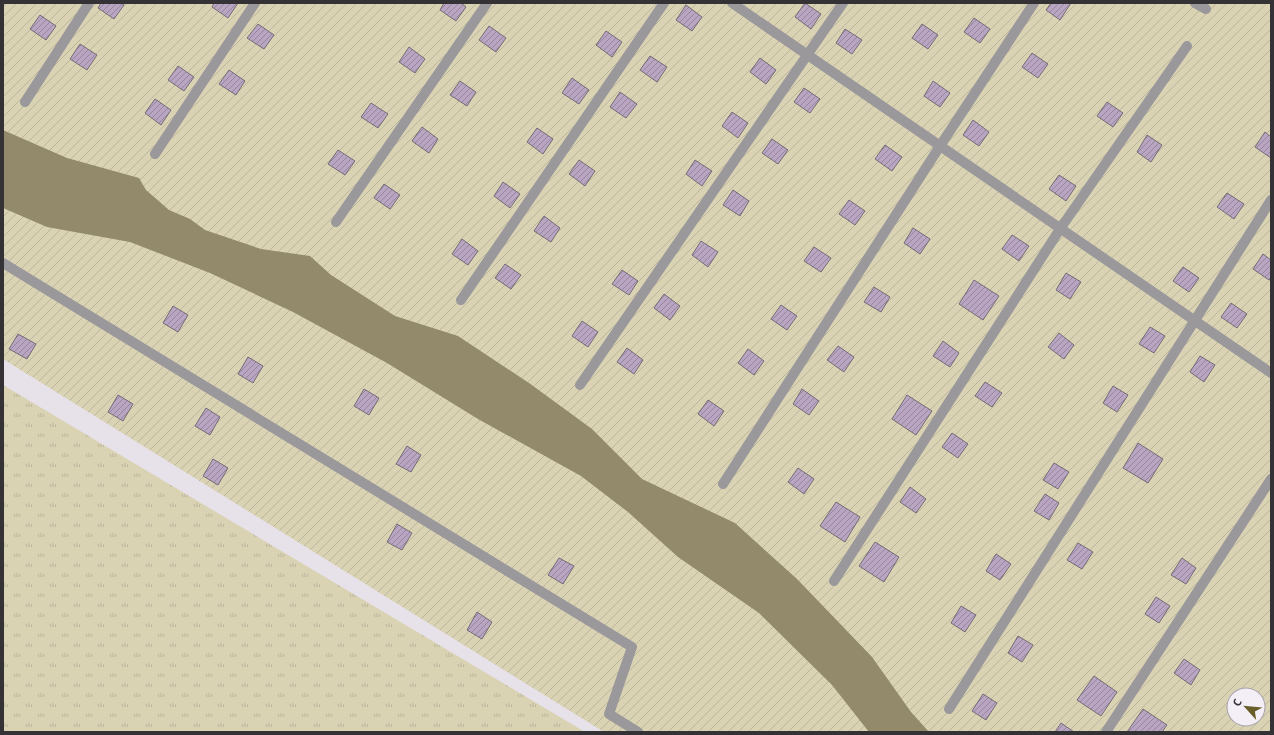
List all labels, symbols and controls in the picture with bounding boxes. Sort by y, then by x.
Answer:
north arrow [1226,687,1266,727]
text: С [1229,697,1245,708]

